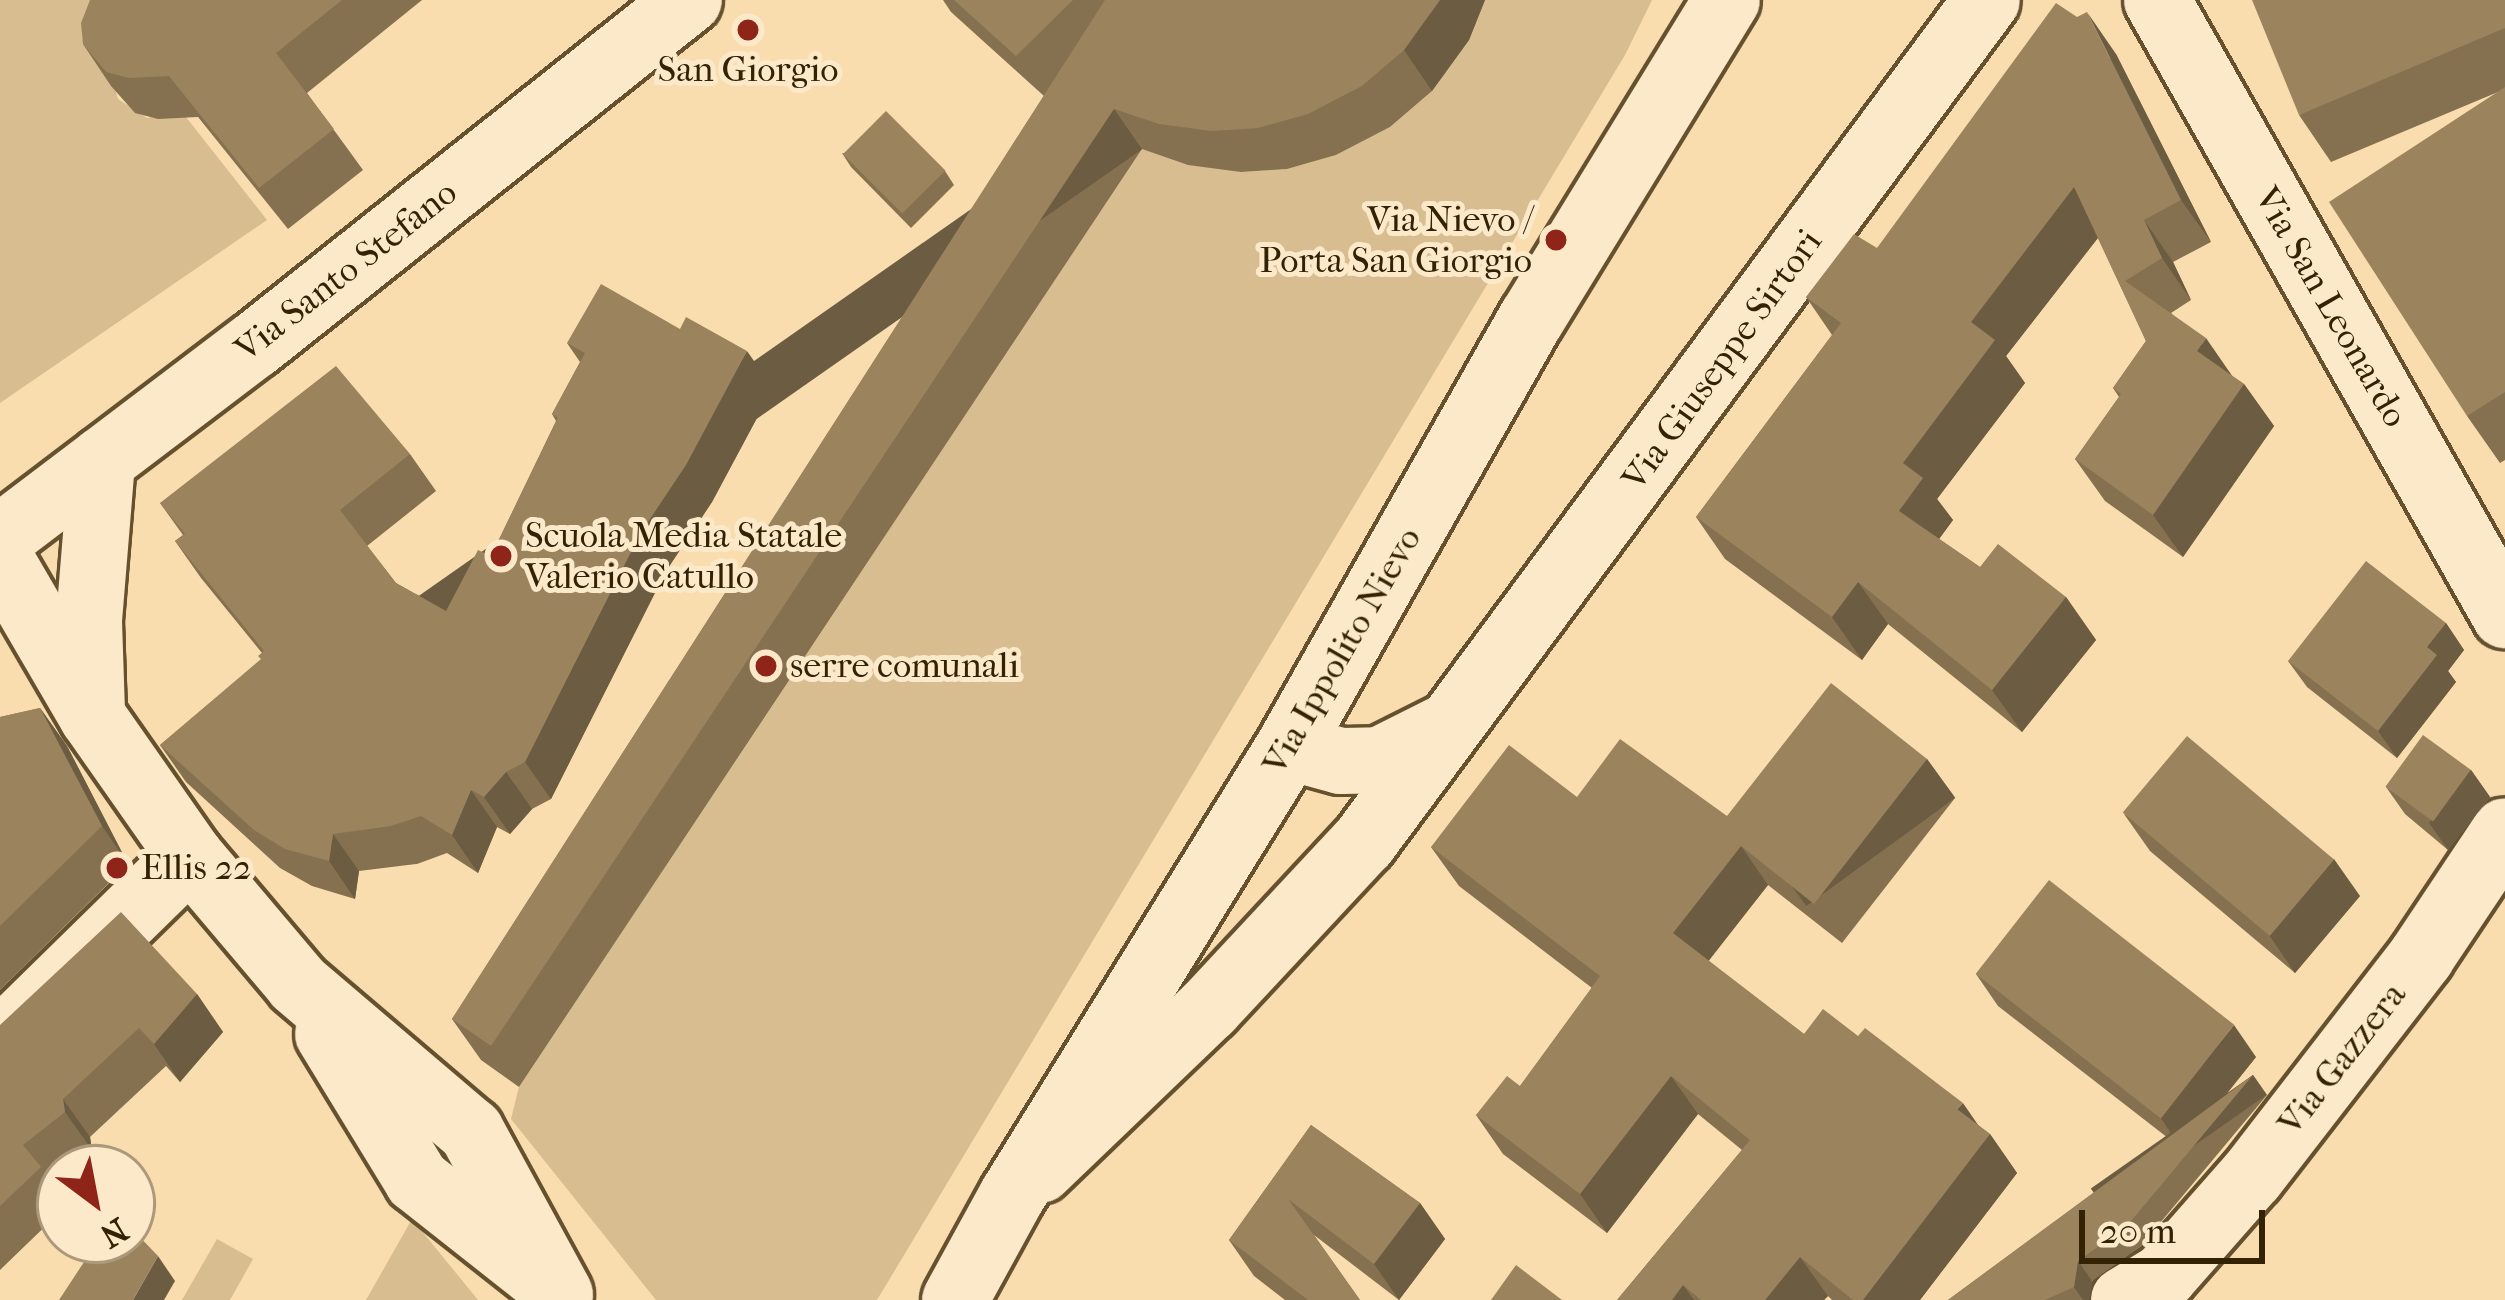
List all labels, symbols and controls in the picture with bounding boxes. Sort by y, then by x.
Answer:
marker: San Giorgio [735,17,761,43]
place label: San Giorgio [658,48,838,92]
street label: Via Santo Stefano [226,171,466,371]
street label: Via San Leonardo [2245,179,2417,435]
place label: Via Nievo / Porta San Giorgio [1259,197,1532,282]
street label: Via Giuseppe Sirtori [1613,221,1831,499]
marker: Via Nievo / Porta San Giorgio [1543,227,1569,253]
place label: Scuola Media Statale Valerio Catullo [525,513,842,598]
street label: Via Ippolito Nievo [1254,520,1430,782]
marker: Scuola Media Statale Valerio Catullo [488,543,514,569]
place label: serre comunali [790,644,1019,688]
marker: serre comunali [753,653,779,679]
place label: Ellis 22 [141,846,252,890]
marker: Ellis 22 [104,855,130,881]
street label: Via Gazzera [2269,974,2415,1144]
north arrow [36,1144,156,1264]
scale bar [2085,1186,2271,1260]
text: N [93,1209,135,1256]
text: 20 m [2100,1210,2176,1252]

